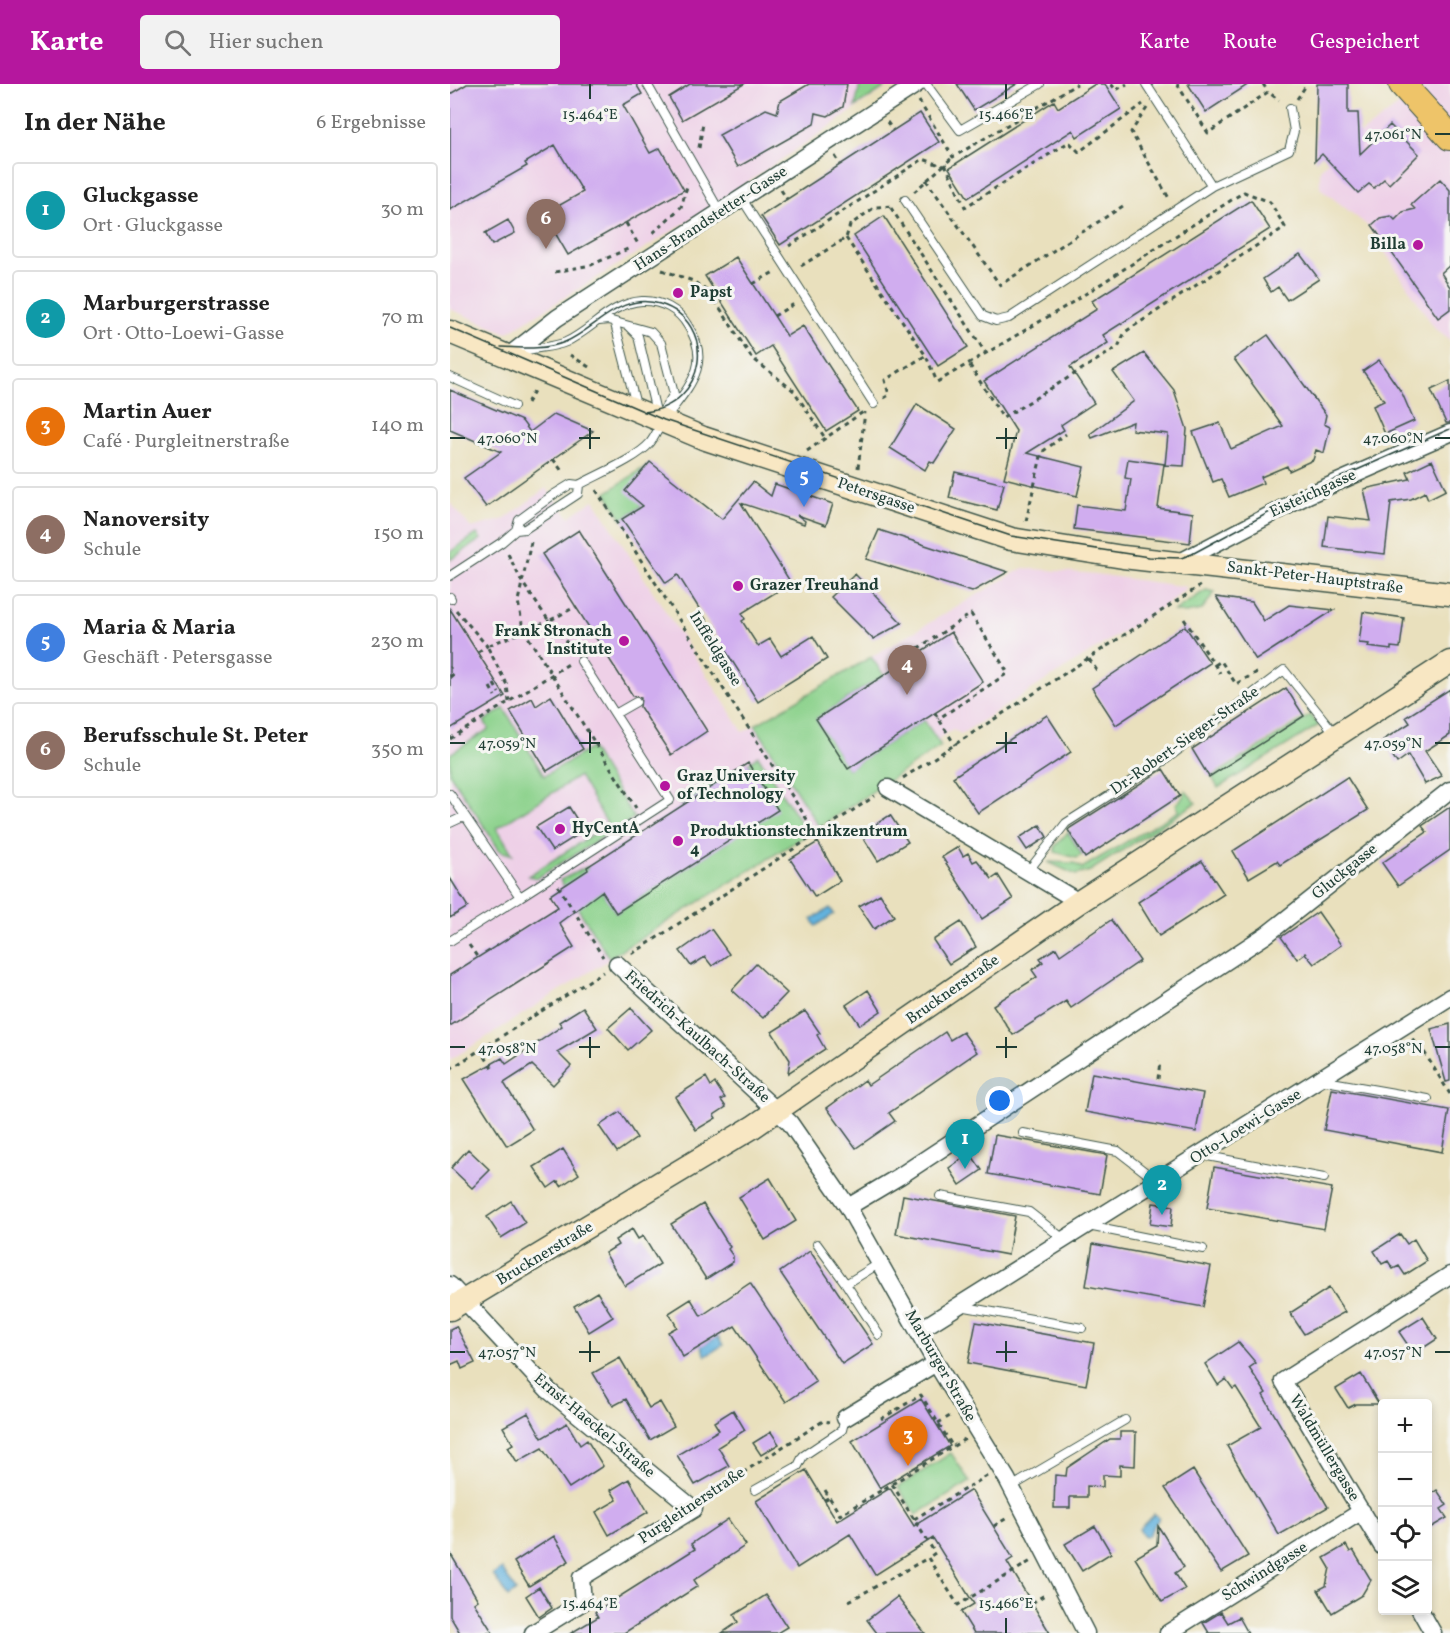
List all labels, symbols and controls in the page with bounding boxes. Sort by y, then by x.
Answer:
search box [140,15,560,69]
text: Karte [30,23,104,62]
icon: search [161,26,194,59]
text: Hier suchen [209,27,324,58]
text: Karte [1139,28,1190,57]
text: Route [1223,28,1277,57]
text: Gespeichert [1310,28,1420,57]
text: In der Nähe [24,105,166,141]
text: 15.464°E [562,105,618,126]
text: 15.466°E [978,105,1034,126]
text: 6 Ergebnisse [316,109,426,137]
text: 47.061°N [1364,125,1422,146]
street label: Hans-Brandstetter-Gasse [630,161,792,277]
text: Gluckgasse [83,181,199,212]
text: 1 [41,196,50,224]
text: 30 m [380,196,424,224]
pin: 6 [526,200,566,249]
text: Ort · Gluckgasse [83,212,223,240]
place label: Billa [1370,234,1406,256]
marker: Billa [1411,238,1425,252]
place label: Papst [690,282,732,304]
marker: Papst [671,286,685,300]
text: Marburgerstrasse [83,289,270,320]
text: 2 [40,304,51,332]
text: 70 m [381,304,424,332]
text: Ort · Otto-Loewi-Gasse [83,320,284,348]
text: Martin Auer [83,397,212,428]
text: 3 [40,412,51,440]
text: 140 m [371,412,424,440]
text: Café · Purgleitnerstraße [83,428,289,456]
text: 47.060°N [477,429,537,450]
text: 47.060°N [1363,429,1423,450]
pin: 5 [784,458,824,507]
street label: Eisteichgasse [1266,464,1360,524]
street label: Petersgasse [834,472,918,520]
text: Nanoversity [83,505,209,536]
text: 4 [39,520,52,548]
text: 150 m [373,520,424,548]
text: Schule [83,536,141,564]
street label: Sankt-Peter-Hauptstraße [1226,556,1404,600]
place label: Grazer Treuhand [750,575,879,597]
marker: Grazer Treuhand [731,579,745,593]
street label: Inffeldgasse [683,607,747,691]
text: Maria & Maria [83,613,236,644]
place label: Frank Stronach Institute [495,621,612,661]
text: 5 [41,628,50,656]
text: 230 m [370,628,424,656]
marker: Frank Stronach Institute [617,634,631,648]
text: Geschäft · Petersgasse [83,644,272,672]
pin: 4 [888,646,926,695]
street label: Dr.-Robert-Sieger-Straße [1106,681,1264,801]
text: Berufsschule St. Peter [83,721,308,752]
text: 47.059°N [478,734,536,755]
text: 47.059°N [1364,734,1422,755]
text: 6 [40,736,51,764]
text: 350 m [371,736,424,764]
text: Schule [83,752,141,780]
place label: Graz University of Technology [677,766,796,806]
marker: Graz University of Technology [658,779,672,793]
place label: HyCentA [572,818,640,840]
place label: Produktionstechnikzentrum 4 [690,821,908,861]
marker: HyCentA [553,822,567,836]
marker: Produktionstechnikzentrum 4 [671,834,685,848]
street label: Gluckgasse [1308,839,1382,905]
street label: Brucknerstraße [902,950,1004,1030]
street label: Friedrich-Kaulbach-Straße [619,966,775,1108]
text: 47.058°N [478,1039,536,1060]
text: 47.058°N [1364,1039,1422,1060]
street label: Otto-Loewi-Gasse [1186,1084,1306,1170]
your location [985,1086,1014,1115]
pin: 1 [946,1120,984,1169]
pin: 2 [1142,1166,1182,1215]
street label: Brucknerstraße [492,1216,598,1292]
street label: Marburger Straße [899,1306,981,1426]
text: 47.057°N [478,1343,536,1364]
text: 47.057°N [1364,1343,1422,1364]
street label: Ernst-Haeckel-Straße [529,1369,659,1483]
street label: Waldmüllergasse [1283,1390,1365,1506]
map controls [1378,1399,1432,1615]
button: + [1378,1399,1432,1453]
pin: 3 [888,1416,928,1466]
button: − [1378,1453,1432,1507]
street label: Purgleitnerstraße [634,1462,750,1550]
button: locate [1378,1507,1432,1561]
street label: Schwindgasse [1218,1537,1312,1607]
button: layers [1378,1561,1432,1615]
text: 15.464°E [562,1594,618,1615]
text: 15.466°E [978,1594,1034,1615]

